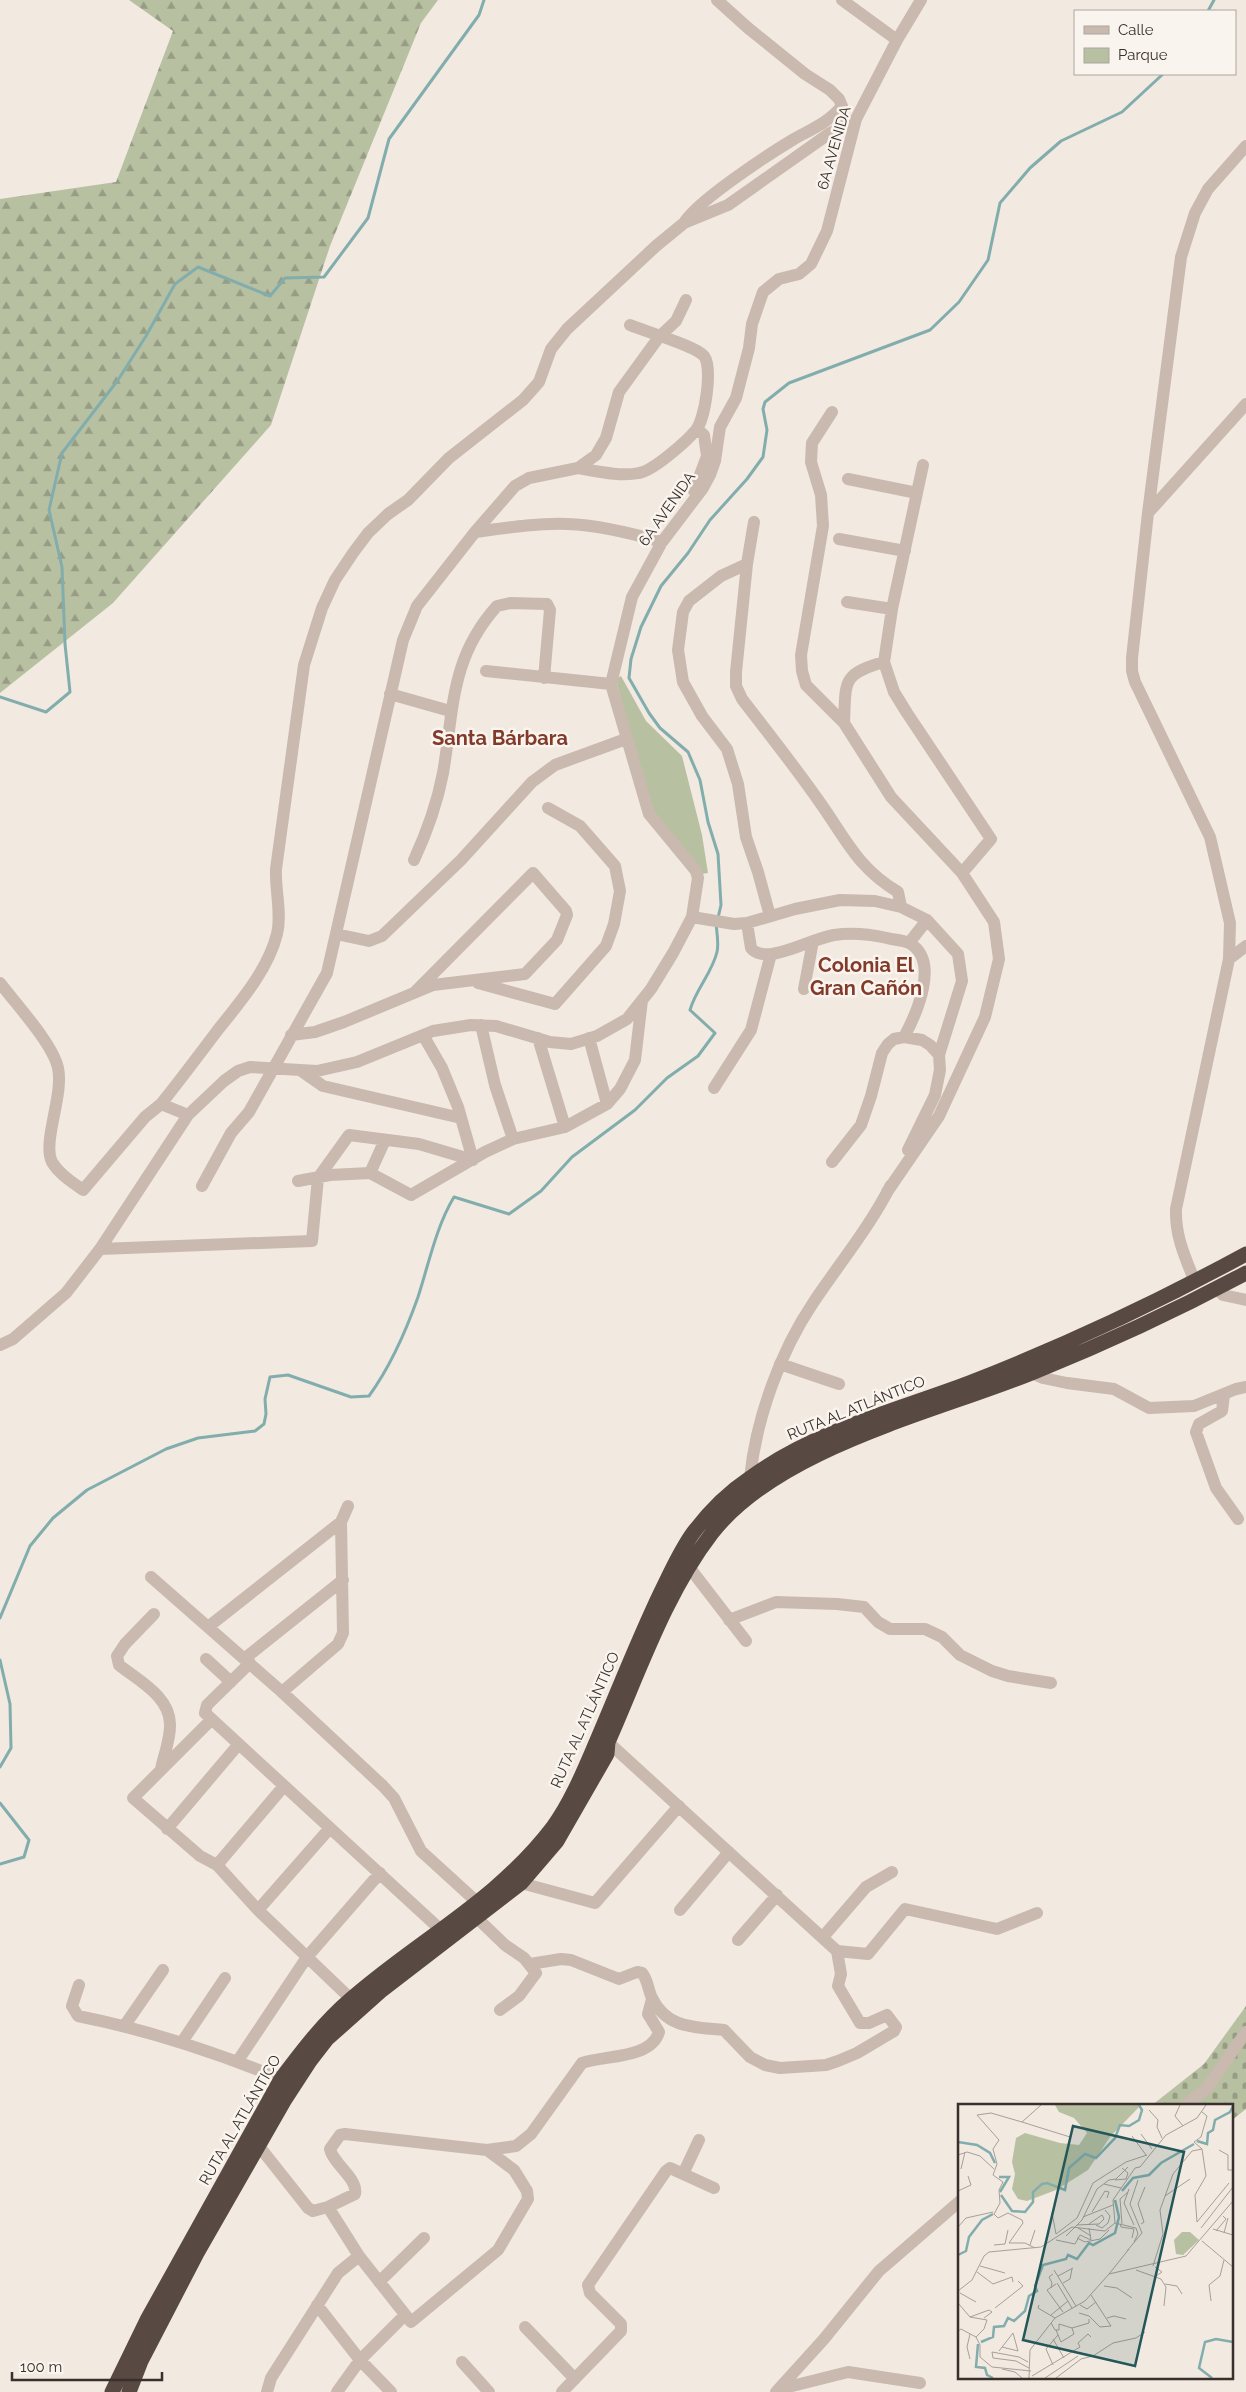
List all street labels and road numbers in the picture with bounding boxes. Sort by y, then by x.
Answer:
street label: 6A AVENIDA [813,104,855,192]
street label: 6A AVENIDA [635,469,699,549]
street label: RUTA AL ATLÁNTICO [784,1372,928,1444]
street label: RUTA AL ATLÁNTICO [547,1649,623,1791]
street label: RUTA AL ATLÁNTICO [195,2052,285,2188]

